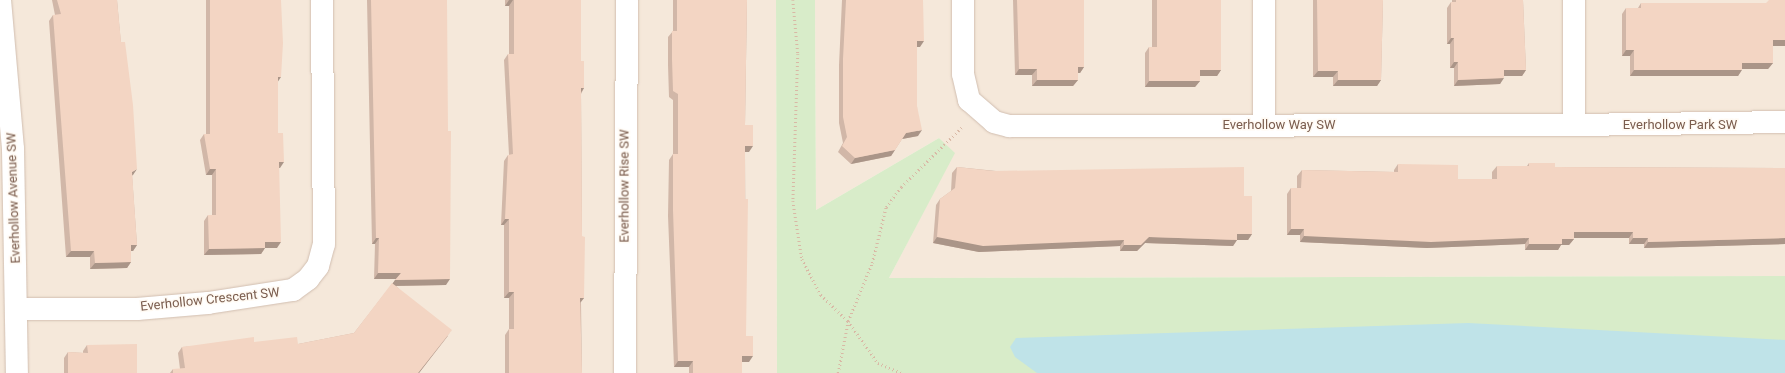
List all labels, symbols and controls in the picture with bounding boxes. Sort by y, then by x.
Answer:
street label: Everhollow Way SW [1223,117,1335,133]
street label: Everhollow Park SW [1623,117,1737,133]
street label: Everhollow Rise SW [617,129,633,243]
street label: Everhollow Avenue SW [4,132,24,264]
street label: Everhollow Crescent SW [140,285,280,315]

